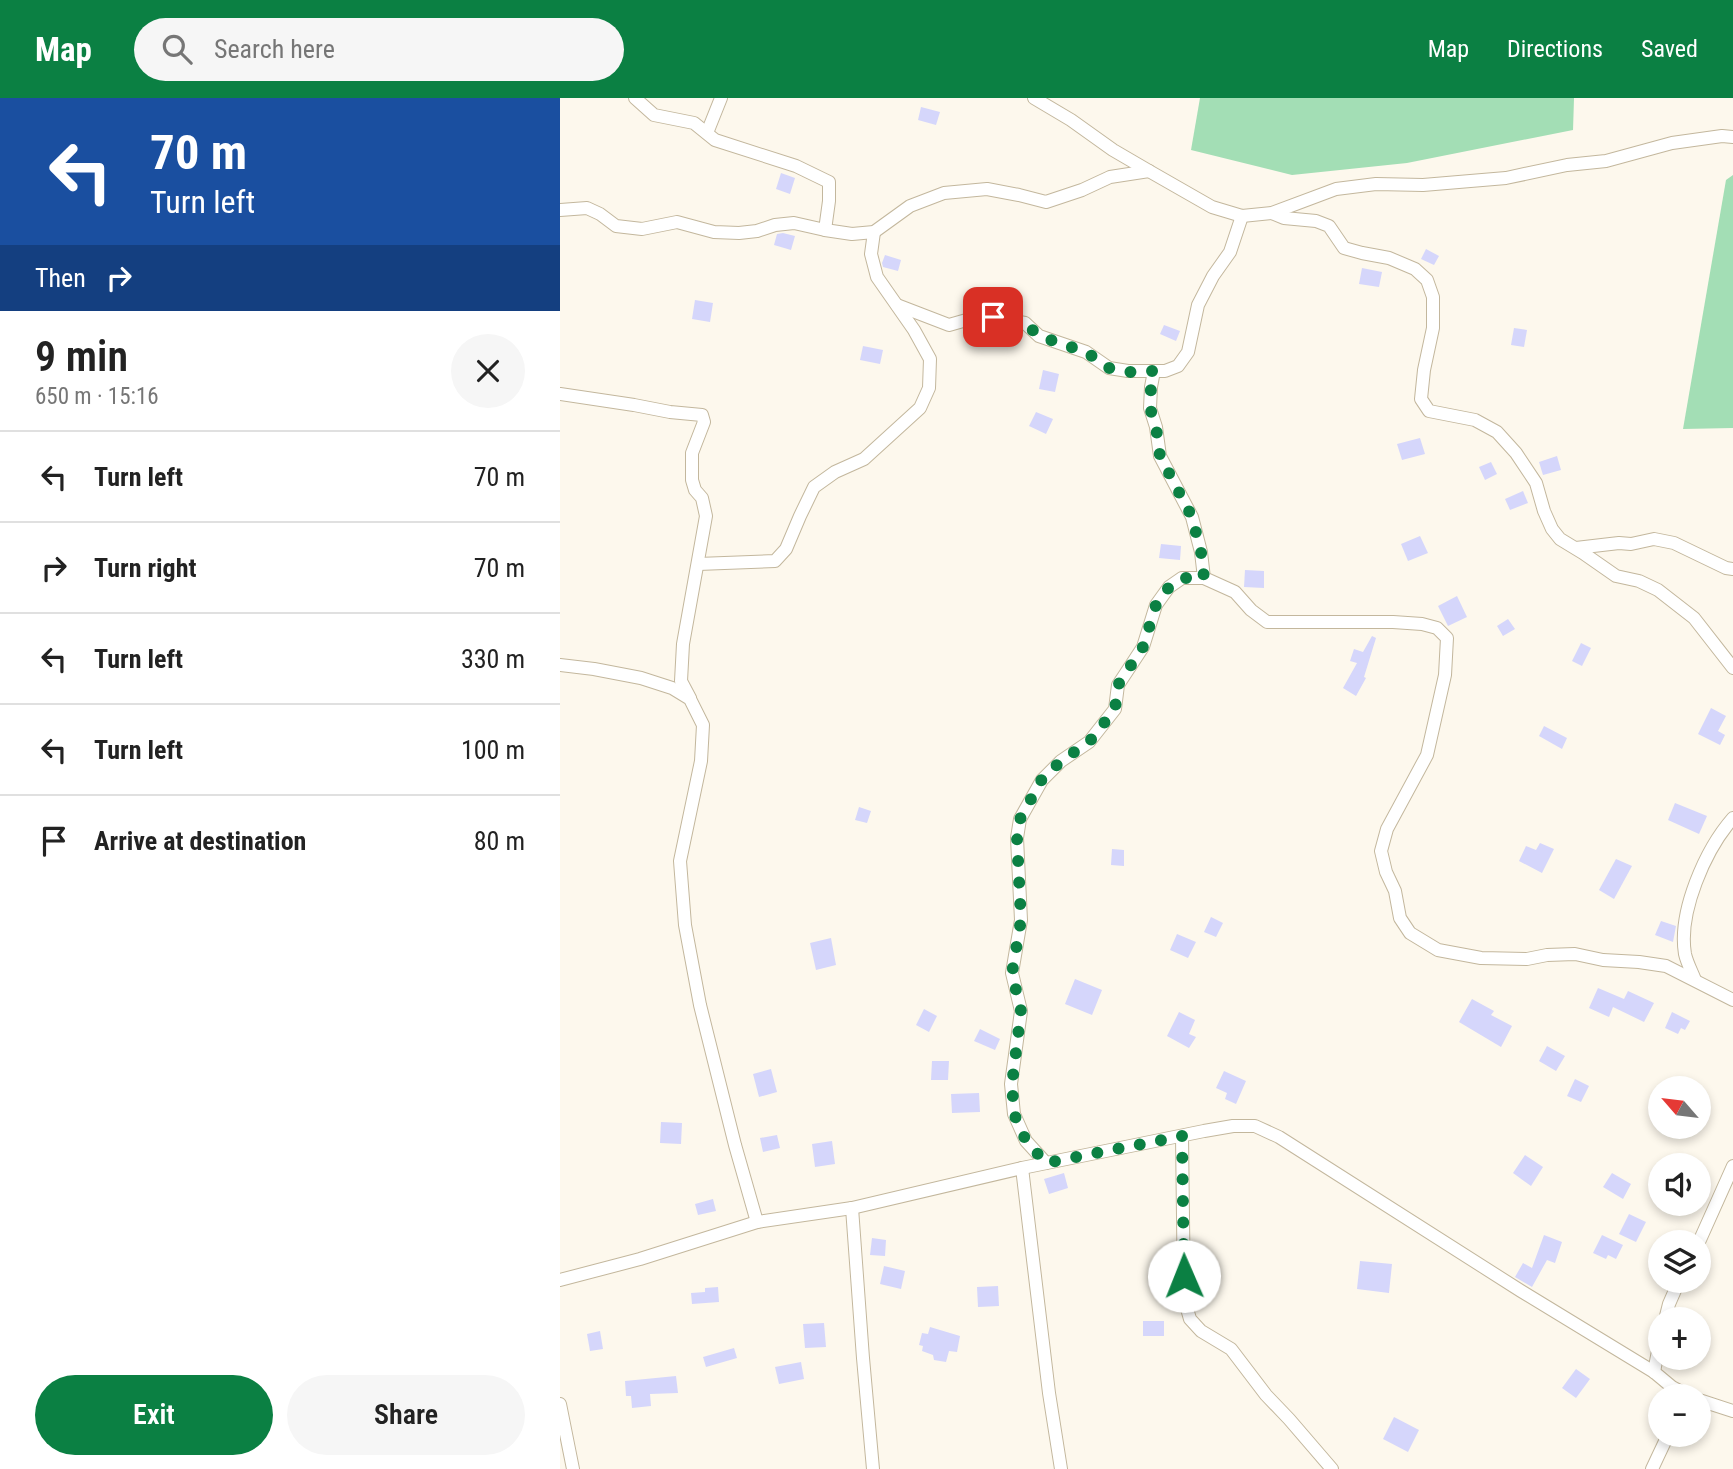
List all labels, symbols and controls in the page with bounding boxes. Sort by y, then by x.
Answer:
search box [134,18,624,81]
text: Map [35,30,92,69]
icon: search [158,30,196,68]
text: Search here [214,34,335,64]
text: Map [1428,35,1469,63]
text: Directions [1507,35,1603,63]
text: Saved [1641,35,1698,63]
text: 70 m [150,124,247,181]
icon: left [35,126,126,217]
text: Turn left [150,183,255,221]
icon: right [100,259,138,297]
text: Then [35,263,86,293]
pin [963,287,1023,347]
icon: arrive [974,298,1012,336]
text: 9 min [35,332,128,381]
button: close [451,334,525,408]
text: 650 m · 15:16 [35,383,159,410]
icon: left [35,458,73,496]
text: Turn left [94,462,183,492]
text: 70 m [474,462,525,492]
icon: right [35,549,73,587]
text: Turn right [94,553,196,583]
text: 70 m [474,553,525,583]
icon: left [35,640,73,678]
text: Turn left [94,644,183,674]
text: 330 m [461,644,525,674]
icon: left [35,731,73,769]
text: Turn left [94,735,183,765]
text: 100 m [461,735,525,765]
icon: arrive [35,822,73,860]
text: Arrive at destination [94,826,306,856]
text: 80 m [474,826,525,856]
north arrow [1648,1076,1712,1139]
map controls [1648,1076,1711,1447]
button: sound [1648,1153,1711,1216]
button: layers [1648,1230,1711,1293]
position arrow [1147,1239,1221,1313]
button: + [1648,1307,1711,1370]
button: Exit [35,1375,273,1455]
button: Share [287,1375,525,1455]
button: − [1648,1384,1711,1447]

